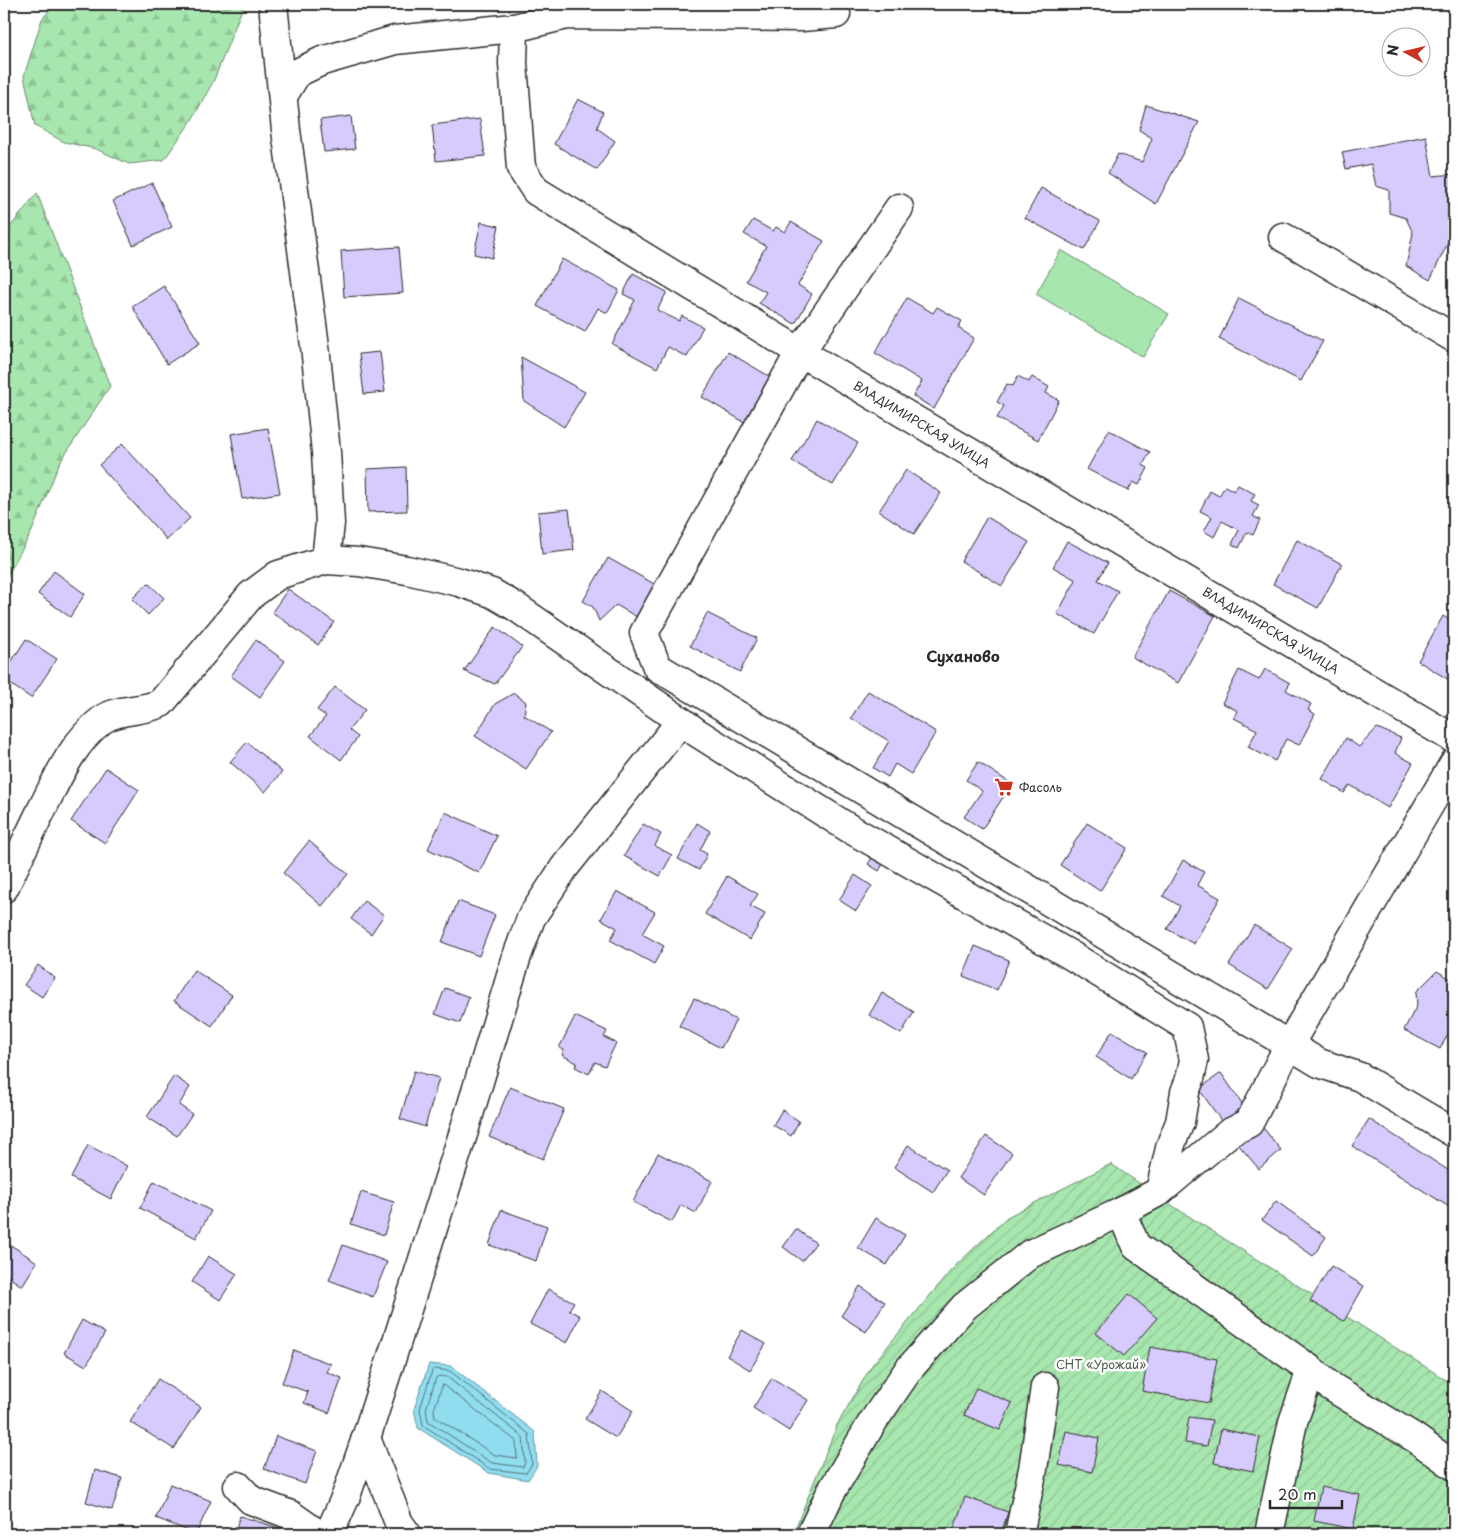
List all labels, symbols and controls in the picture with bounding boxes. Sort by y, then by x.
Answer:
north arrow [1380,28,1430,78]
text: N [1381,43,1404,57]
street label: ВЛАДИМИРСКАЯ УЛИЦА [850,376,994,472]
street label: ВЛАДИМИРСКАЯ УЛИЦА [1199,582,1343,678]
district label: Суханово [926,644,1000,667]
supermarket icon: Фасоль [993,776,1015,798]
place label: Фасоль [1019,778,1062,796]
park label: СНТ «Урожай» [1056,1355,1146,1373]
scale bar [1270,1478,1343,1510]
text: 20 m [1278,1482,1317,1505]

